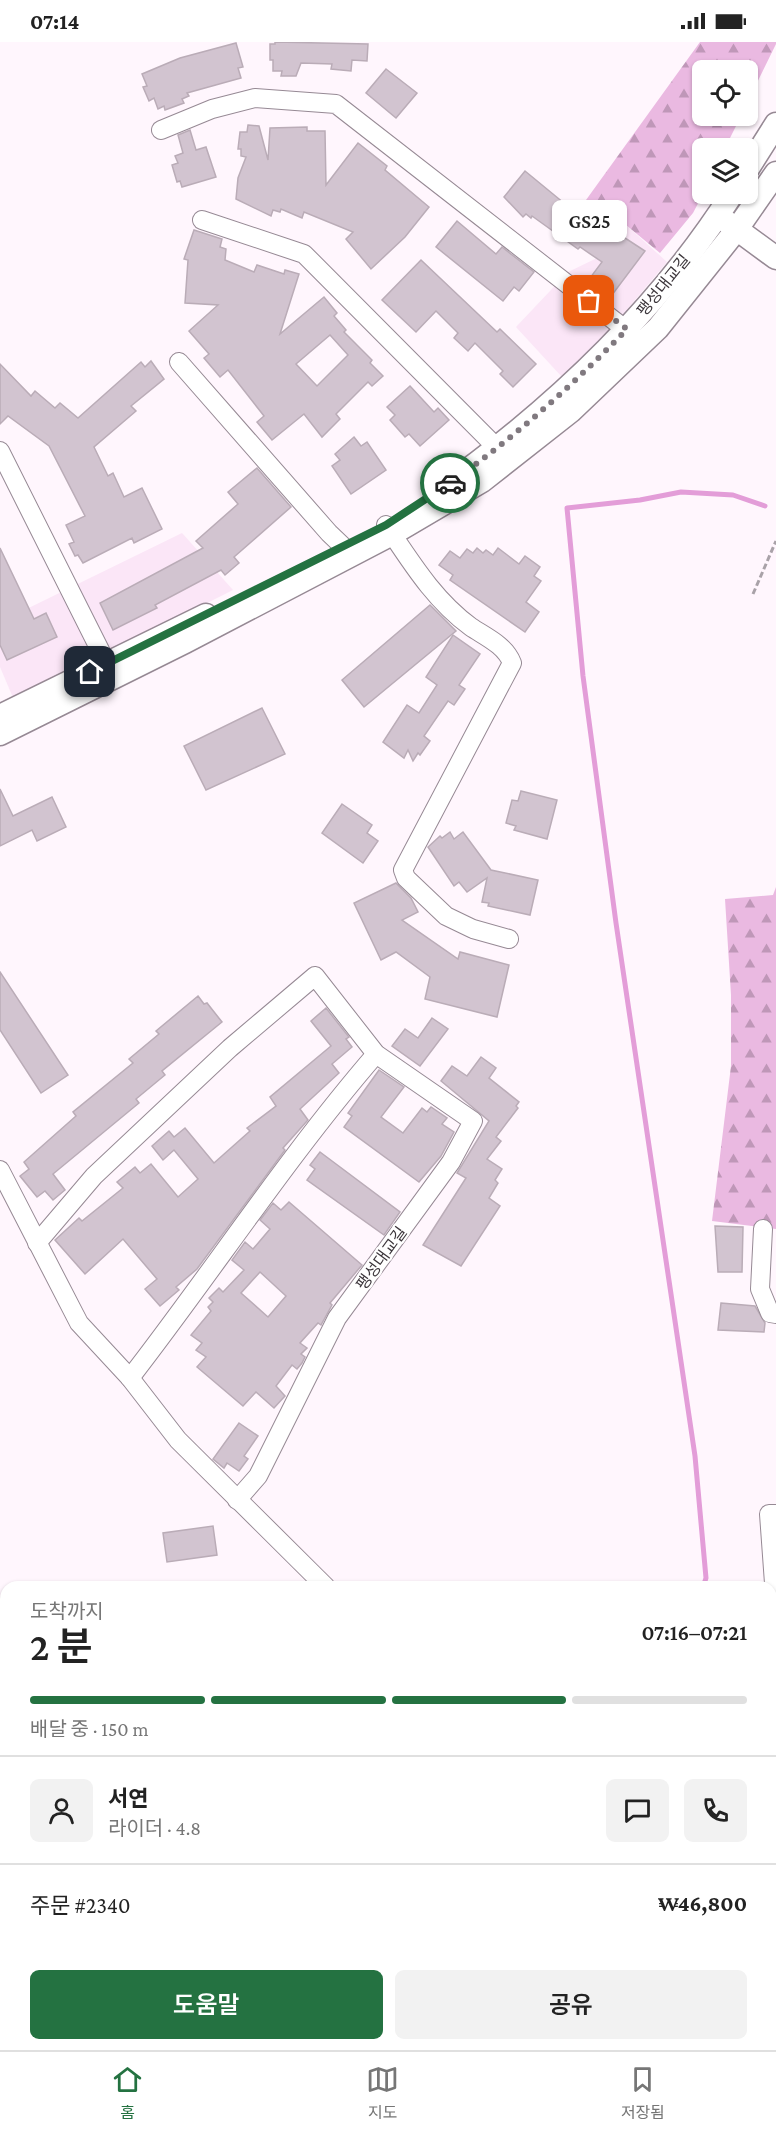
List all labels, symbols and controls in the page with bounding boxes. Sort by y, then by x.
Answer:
text: 07:14 [30,9,79,34]
map controls [692,60,758,204]
button: locate [692,60,758,126]
button: layers [692,138,758,204]
callout: GS25 [552,199,626,241]
text: GS25 [568,210,611,232]
street label: 팽성대교길 [634,251,693,319]
pin [563,275,614,326]
icon: bag [572,284,605,317]
courier [420,453,480,513]
icon: car [434,467,467,500]
pin [64,646,115,697]
icon: home [73,655,106,688]
street label: 팽성대교길 [353,1224,410,1293]
text: 도착까지 [30,1600,104,1622]
text: 07:16–07:21 [641,1620,747,1645]
text: 2 분 [30,1625,93,1668]
text: 배달 중 · 150 m [30,1718,148,1740]
button: person [30,1779,93,1842]
button: chat [606,1779,669,1842]
button: phone [684,1779,747,1842]
text: 서연 [108,1786,148,1811]
text: 라이더 · 4.8 [108,1817,201,1839]
text: ₩46,800 [658,1891,747,1916]
text: 주문 #2340 [30,1893,131,1918]
button: 도움말 [30,1970,383,2039]
button: 공유 [395,1970,747,2039]
tab: 홈 [111,2063,144,2123]
tab: 지도 [366,2063,399,2123]
tab: 저장됨 [621,2063,665,2123]

